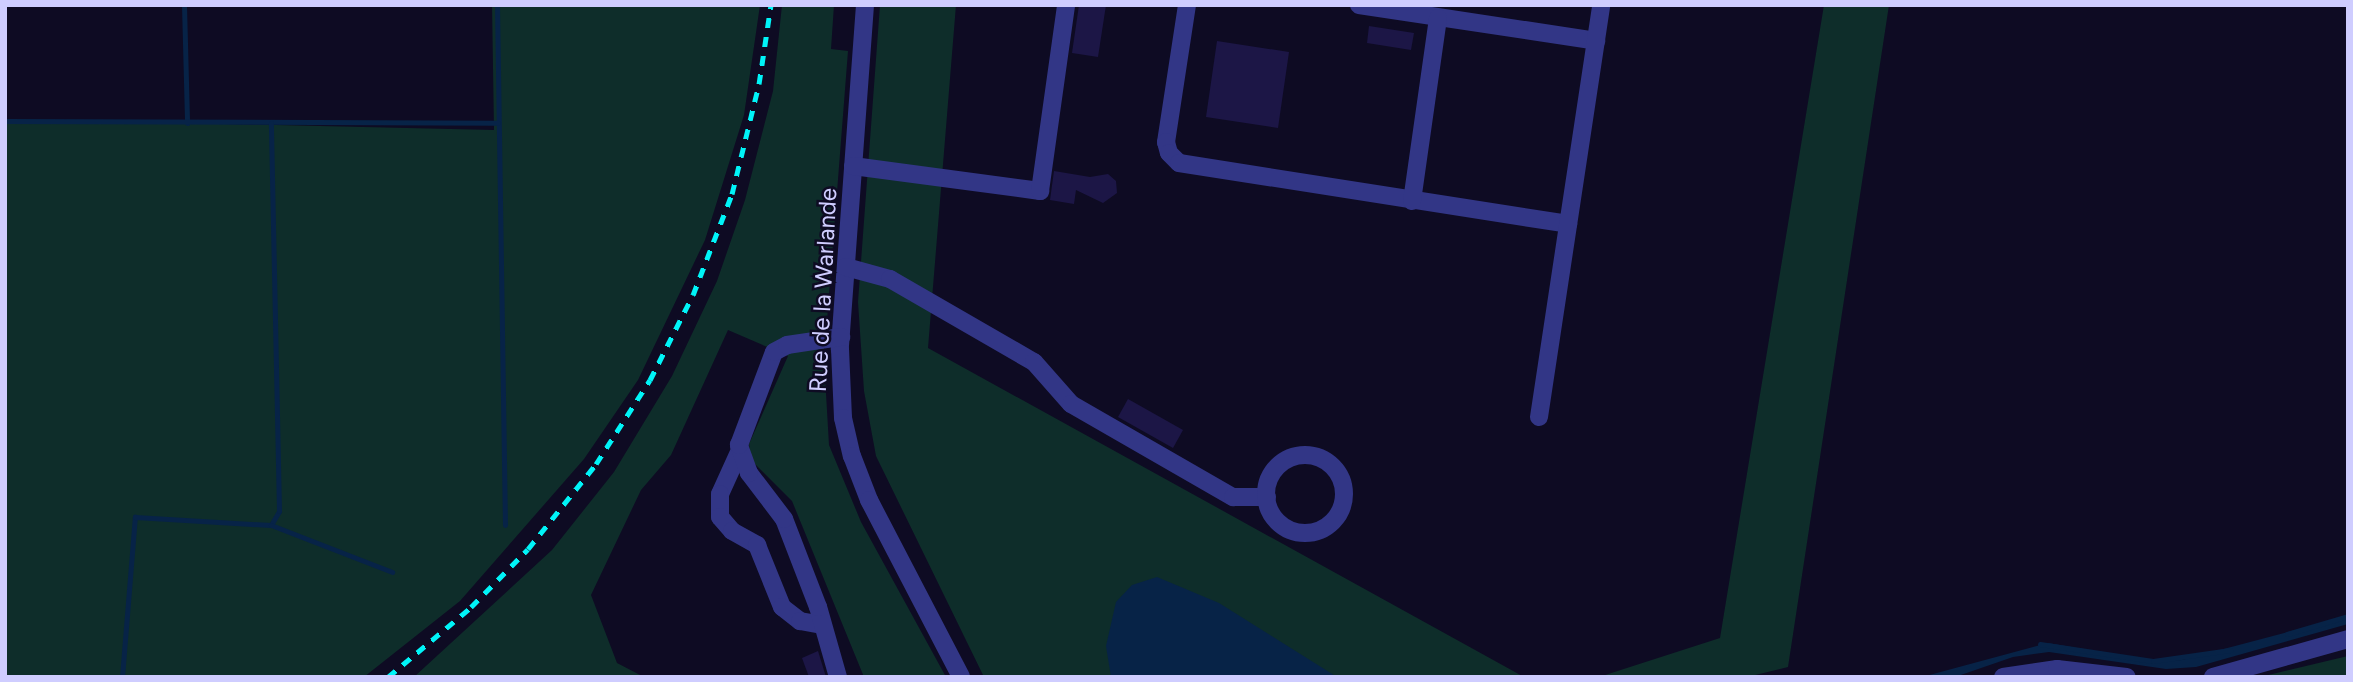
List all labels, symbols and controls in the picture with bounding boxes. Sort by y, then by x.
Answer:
street label: Rue de la Warlande [803,187,843,393]

